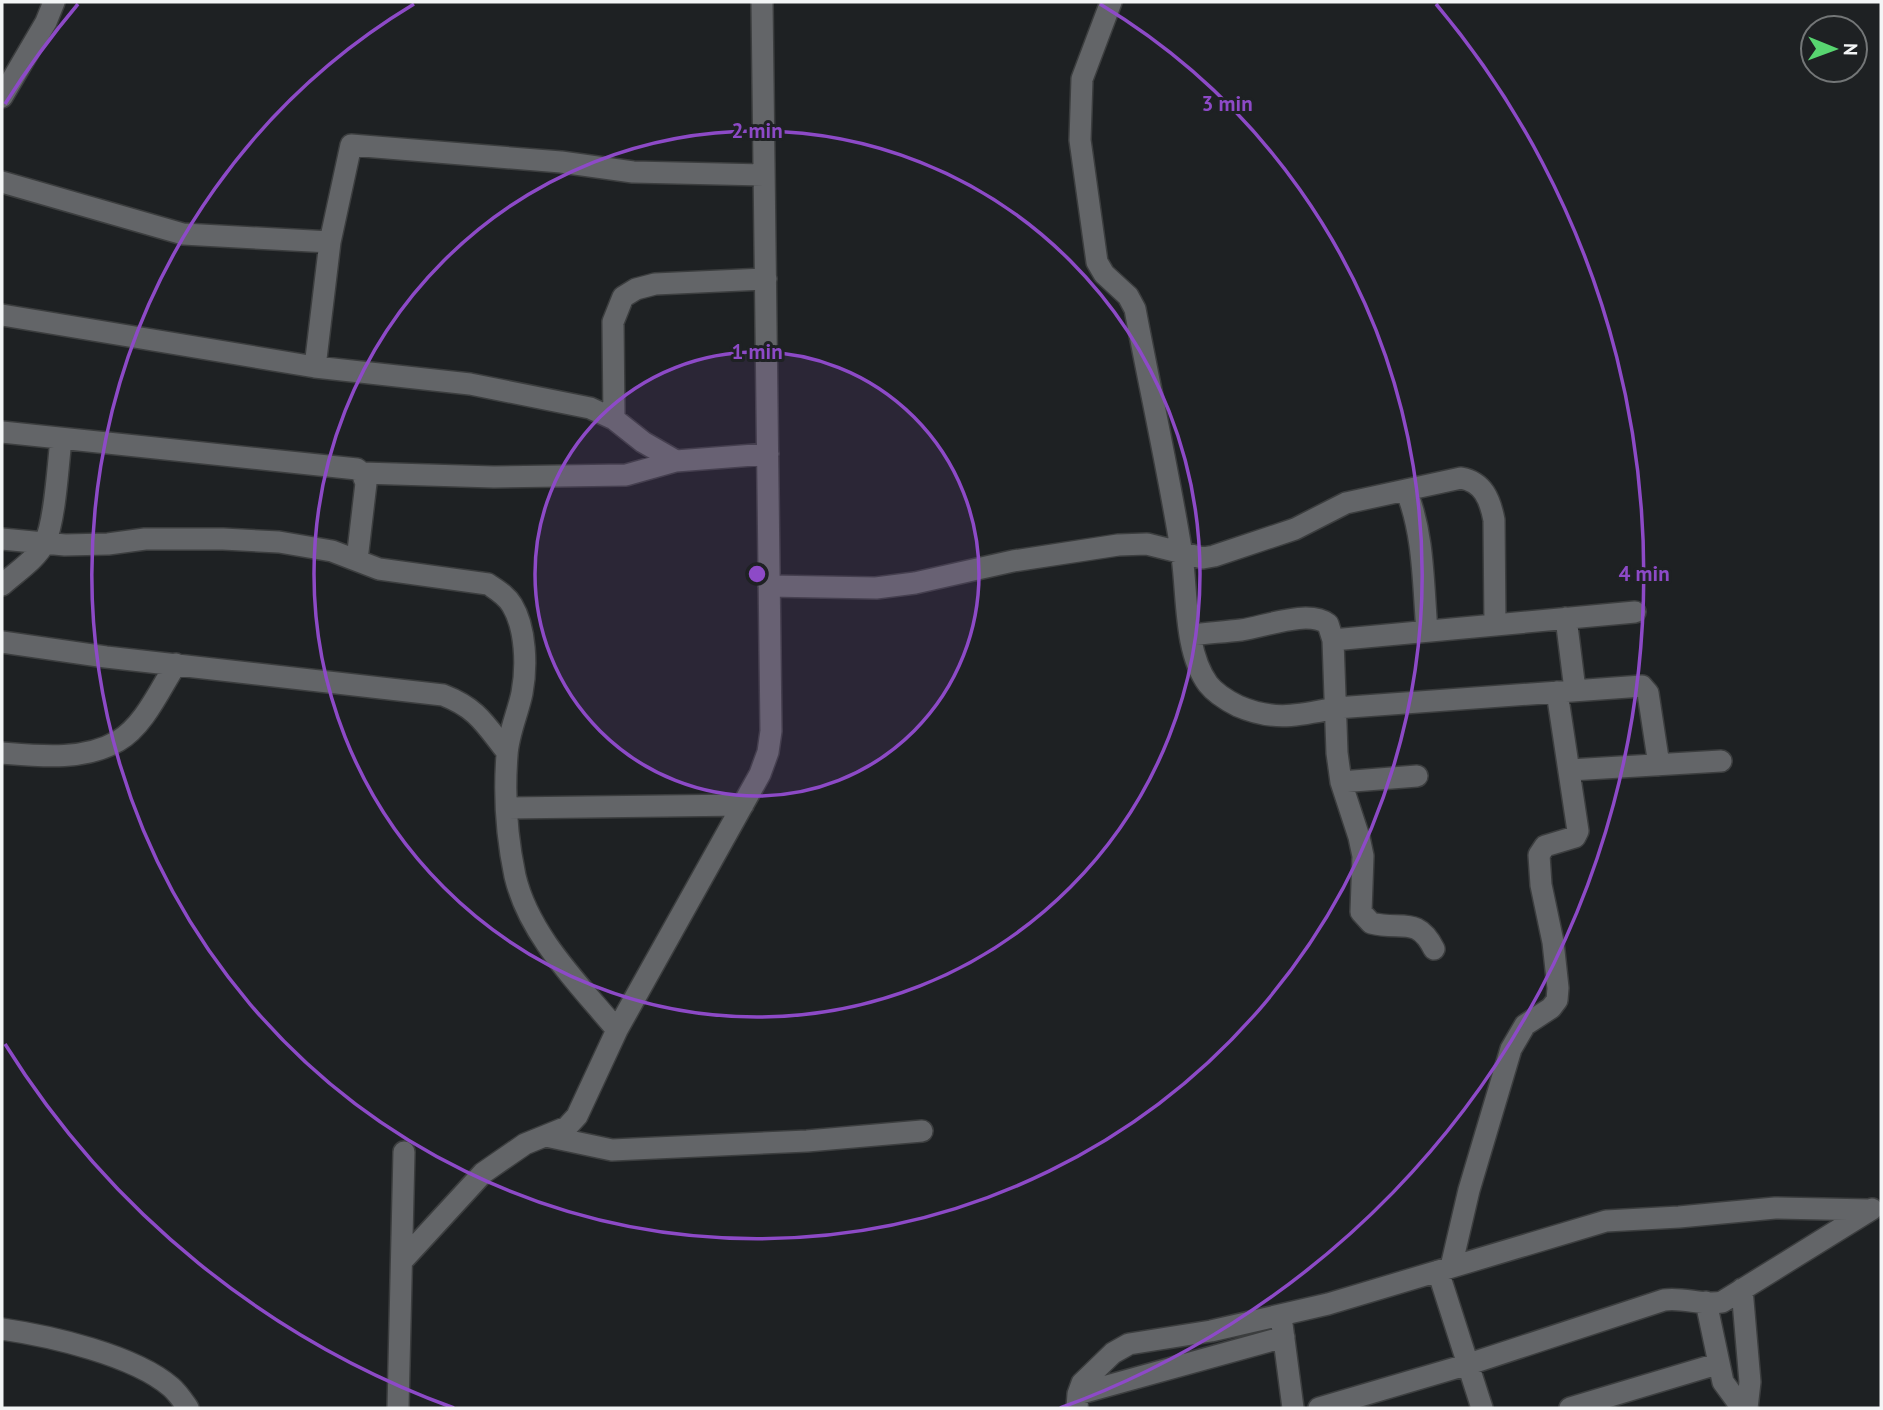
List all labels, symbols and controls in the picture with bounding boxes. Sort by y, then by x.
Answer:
north arrow [1799,14,1869,84]
text: N [1839,43,1863,56]
text: 3 min [1201,90,1253,117]
text: 2 min [731,117,783,144]
text: 1 min [731,338,783,365]
text: 4 min [1618,560,1670,587]
centre of rings [745,562,769,586]

